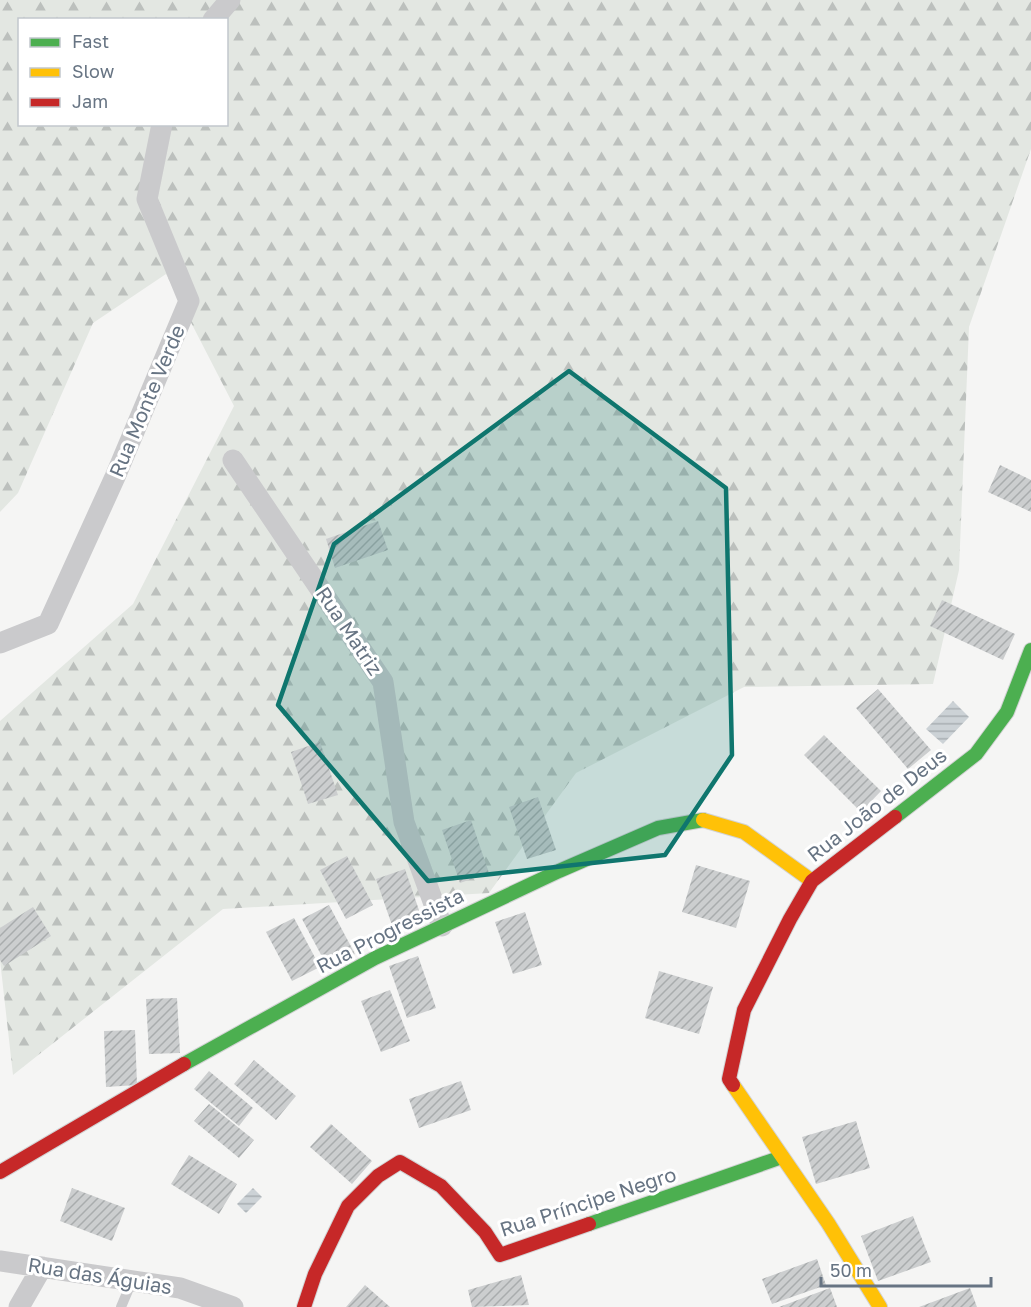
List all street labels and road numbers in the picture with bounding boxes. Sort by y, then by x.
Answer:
street label: Rua Monte Verde [103,321,189,480]
street label: Rua Matriz [312,582,388,679]
street label: Rua João de Deus [802,742,951,866]
street label: Rua Progressista [312,883,467,978]
street label: Rua Príncipe Negro [496,1161,679,1241]
street label: Rua das Águias [26,1252,174,1298]

